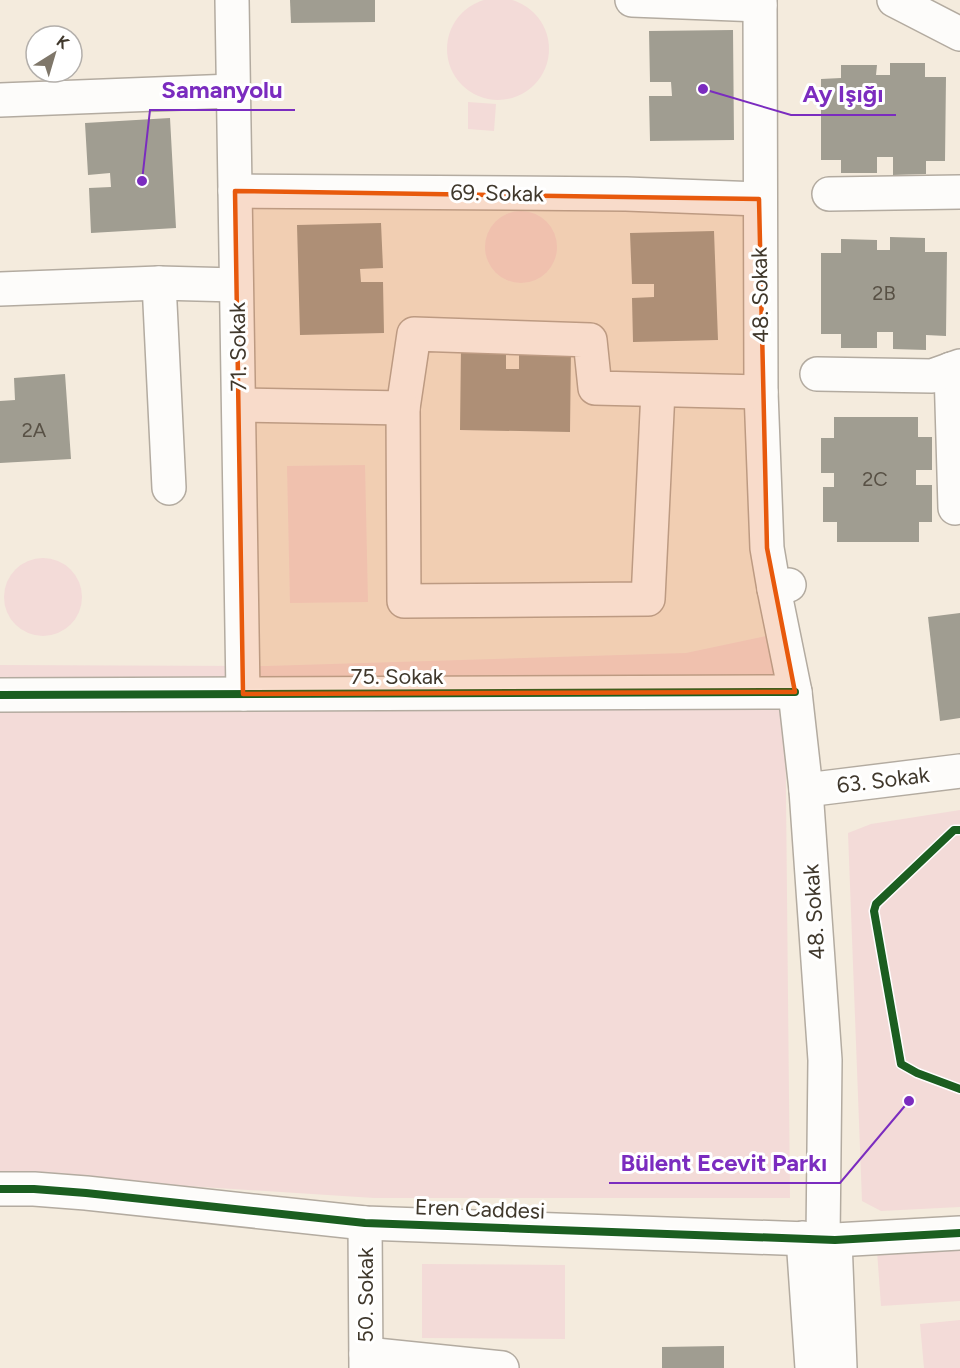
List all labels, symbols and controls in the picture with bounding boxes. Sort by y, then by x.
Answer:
north arrow [24,24,84,84]
text: K [53,32,73,53]
callout: Samanyolu [150,68,295,110]
callout: Ay Işığı [791,73,896,115]
text: Samanyolu [161,75,283,104]
text: Ay Işığı [802,79,884,108]
street label: 69. Sokak [450,179,544,207]
street label: 48. Sokak [746,247,774,343]
house number: 2B [872,281,896,305]
street label: 71. Sokak [224,302,252,392]
house number: 2A [22,418,47,442]
house number: 2C [862,467,888,491]
street label: 75. Sokak [350,663,444,690]
street label: 63. Sokak [835,761,931,799]
street label: 48. Sokak [797,863,831,961]
callout: Bülent Ecevit Parkı [609,1141,840,1183]
text: Bülent Ecevit Parkı [621,1148,827,1177]
street label: Eren Caddesi [414,1193,546,1225]
street label: 50. Sokak [352,1247,379,1343]

